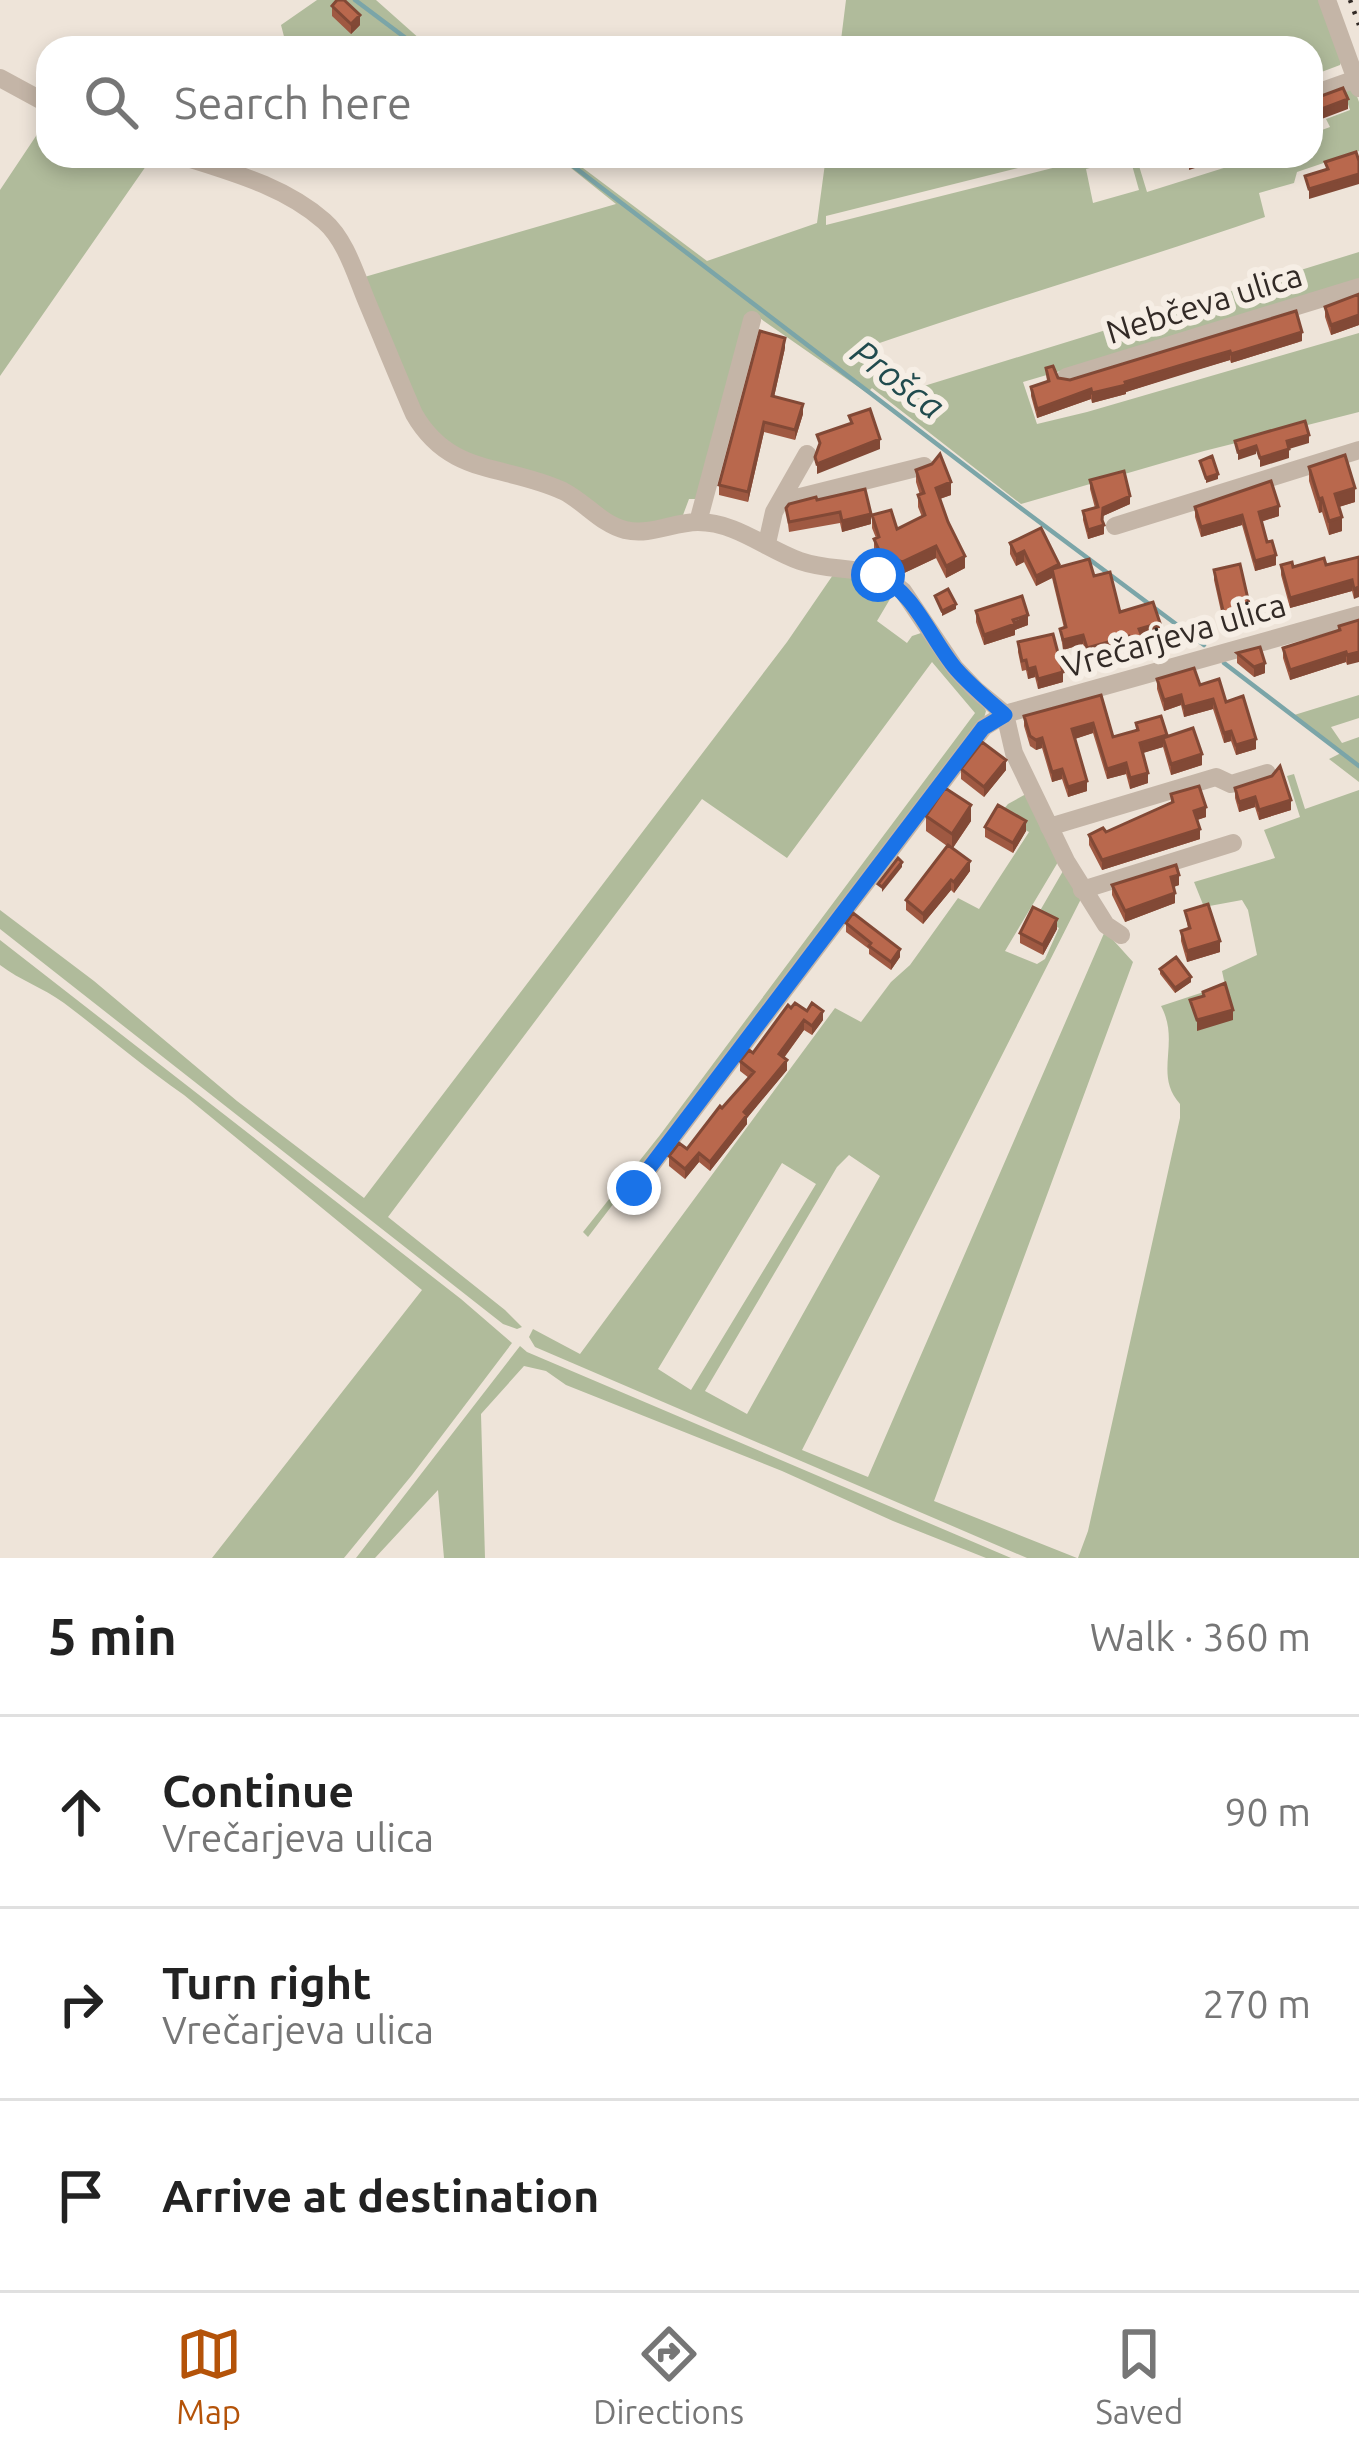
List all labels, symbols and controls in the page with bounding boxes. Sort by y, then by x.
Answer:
search box [36,36,1323,168]
icon: search [78,69,144,135]
text: Search here [174,77,412,128]
street label: Nebčeva ulica [1101,255,1306,350]
water label: Prošca [844,331,953,427]
route start [851,548,905,602]
street label: Vrečarjeva ulica [1058,585,1290,684]
route end [607,1161,661,1215]
text: 5 min [48,1607,177,1665]
text: Walk · 360 m [1090,1615,1311,1658]
text: Continue [162,1765,354,1816]
icon: ahead [48,1779,114,1845]
text: 90 m [1224,1790,1311,1833]
text: Vrečarjeva ulica [162,1816,434,1859]
text: Turn right [162,1957,371,2008]
icon: right [48,1971,114,2037]
text: 270 m [1202,1982,1311,2025]
text: Vrečarjeva ulica [162,2008,434,2051]
icon: arrive [48,2163,114,2229]
text: Arrive at destination [162,2170,599,2221]
tab: Map [176,2321,242,2430]
tab: Directions [593,2321,744,2430]
tab: Saved [1095,2321,1183,2430]

